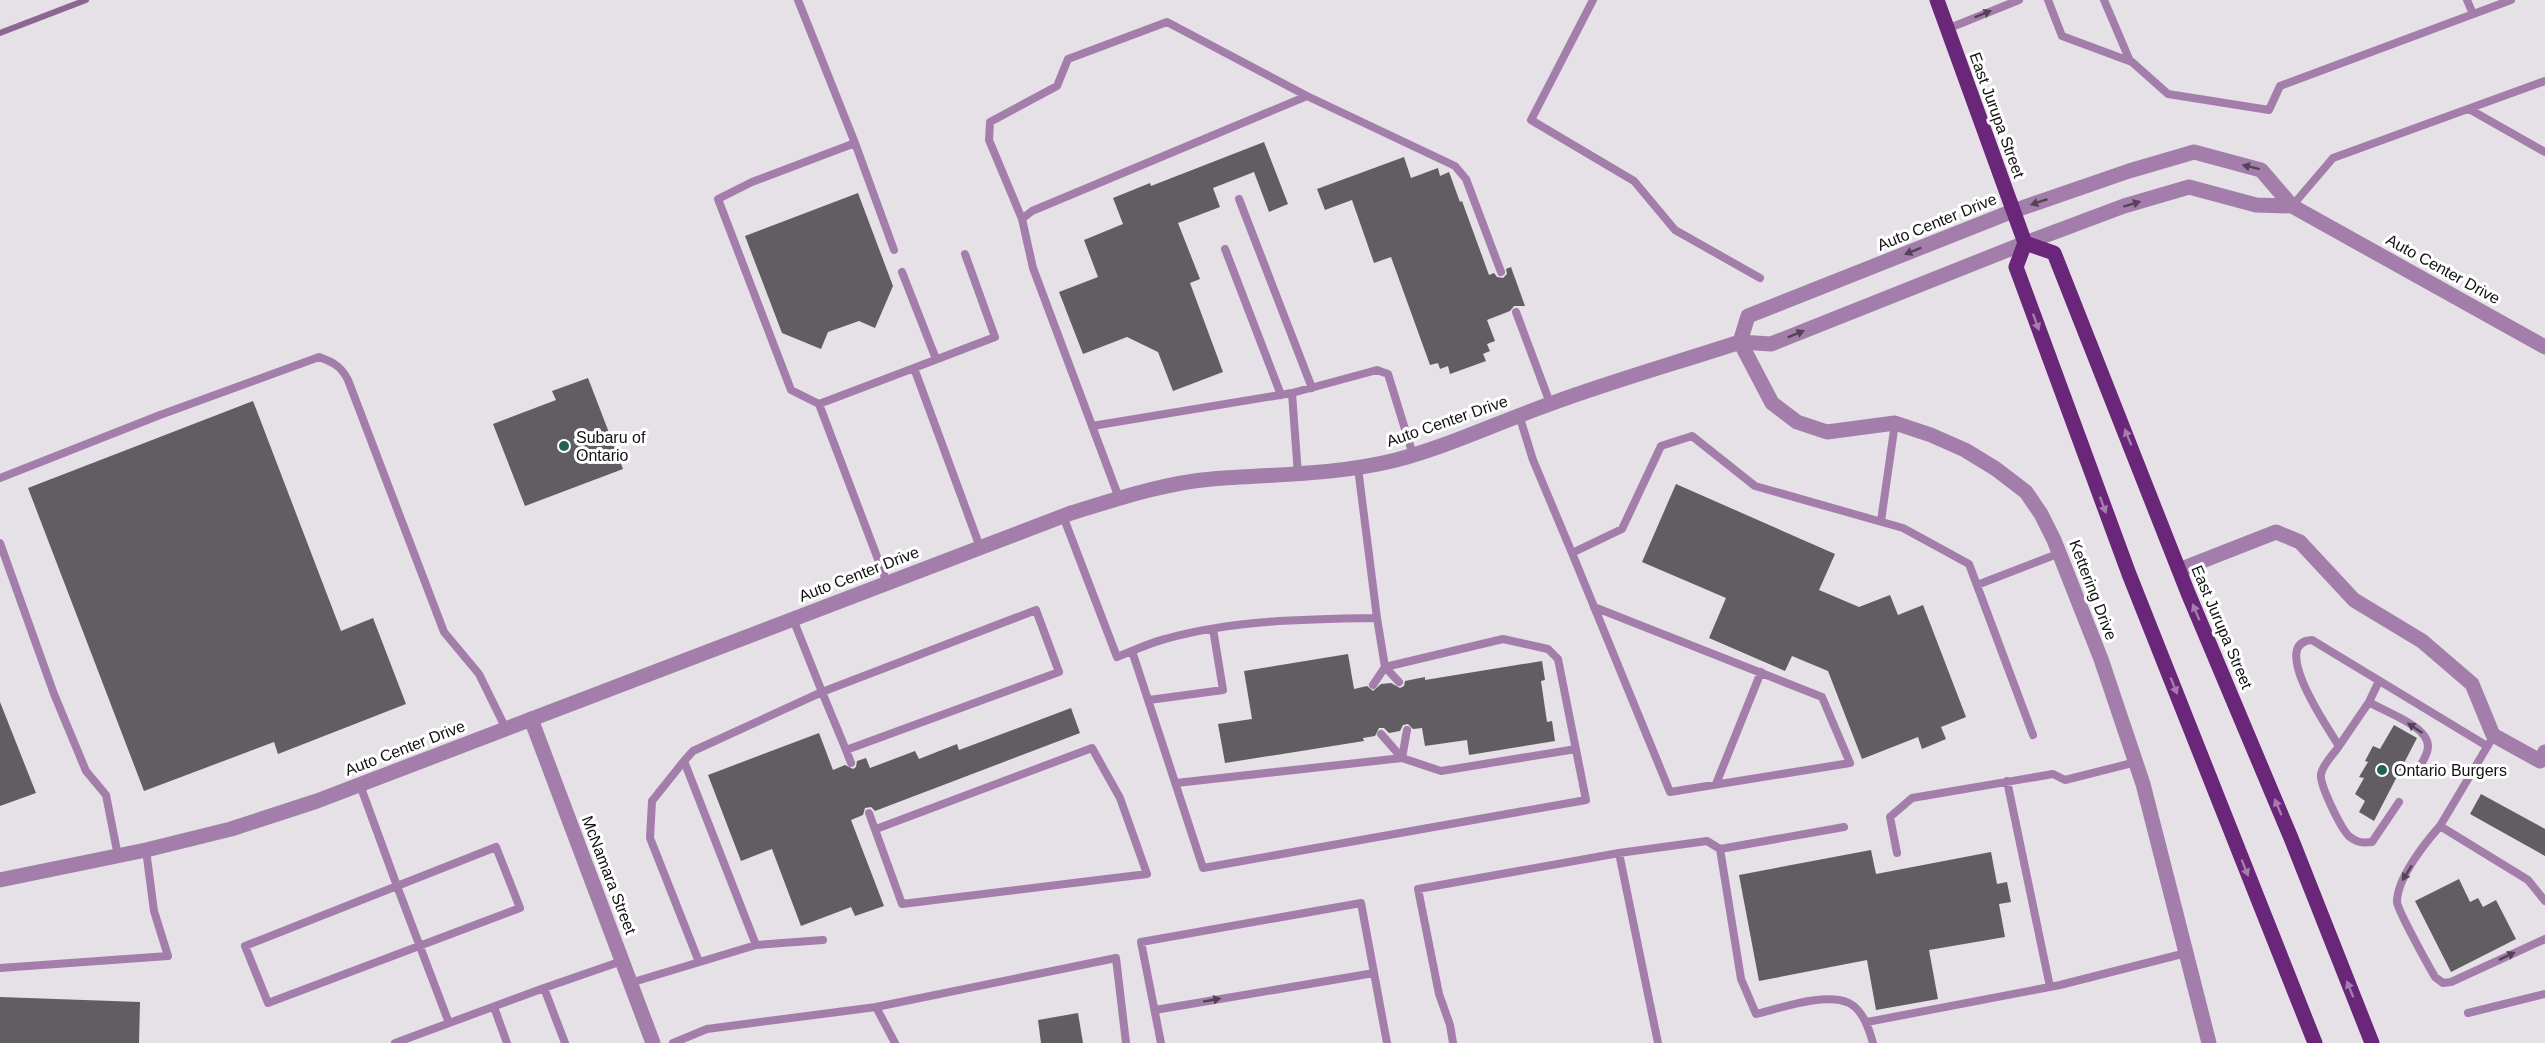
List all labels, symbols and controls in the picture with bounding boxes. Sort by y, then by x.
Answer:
one-way arrow [1974,9,1992,19]
street label: East Jurupa Street [1966,50,2028,181]
one-way arrow [2242,162,2260,171]
street label: Auto Center Drive [1875,190,1999,254]
one-way arrow [2030,198,2048,207]
one-way arrow [2123,199,2141,208]
street label: Auto Center Drive [2383,231,2503,307]
one-way arrow [1904,246,1922,256]
one-way arrow [2031,313,2041,331]
one-way arrow [1787,329,1805,338]
street label: Auto Center Drive [1384,392,1510,450]
one-way arrow [2123,428,2132,446]
place label: Subaru of Ontario [576,429,646,464]
marker: Subaru of Ontario [557,439,571,453]
one-way arrow [2099,496,2109,514]
street label: Kettering Drive [2066,538,2120,643]
street label: Auto Center Drive [797,543,921,605]
street label: East Jurupa Street [2188,563,2256,692]
one-way arrow [2191,602,2201,620]
one-way arrow [2169,678,2179,696]
street label: Auto Center Drive [343,717,467,779]
one-way arrow [2407,722,2423,734]
place label: Ontario Burgers [2394,762,2507,779]
marker: Ontario Burgers [2375,763,2389,777]
one-way arrow [2273,798,2283,816]
street label: McNamara Street [579,813,640,937]
one-way arrow [2241,859,2251,877]
one-way arrow [2401,865,2412,882]
one-way arrow [2499,952,2516,961]
one-way arrow [2345,979,2355,997]
one-way arrow [1203,995,1222,1004]

